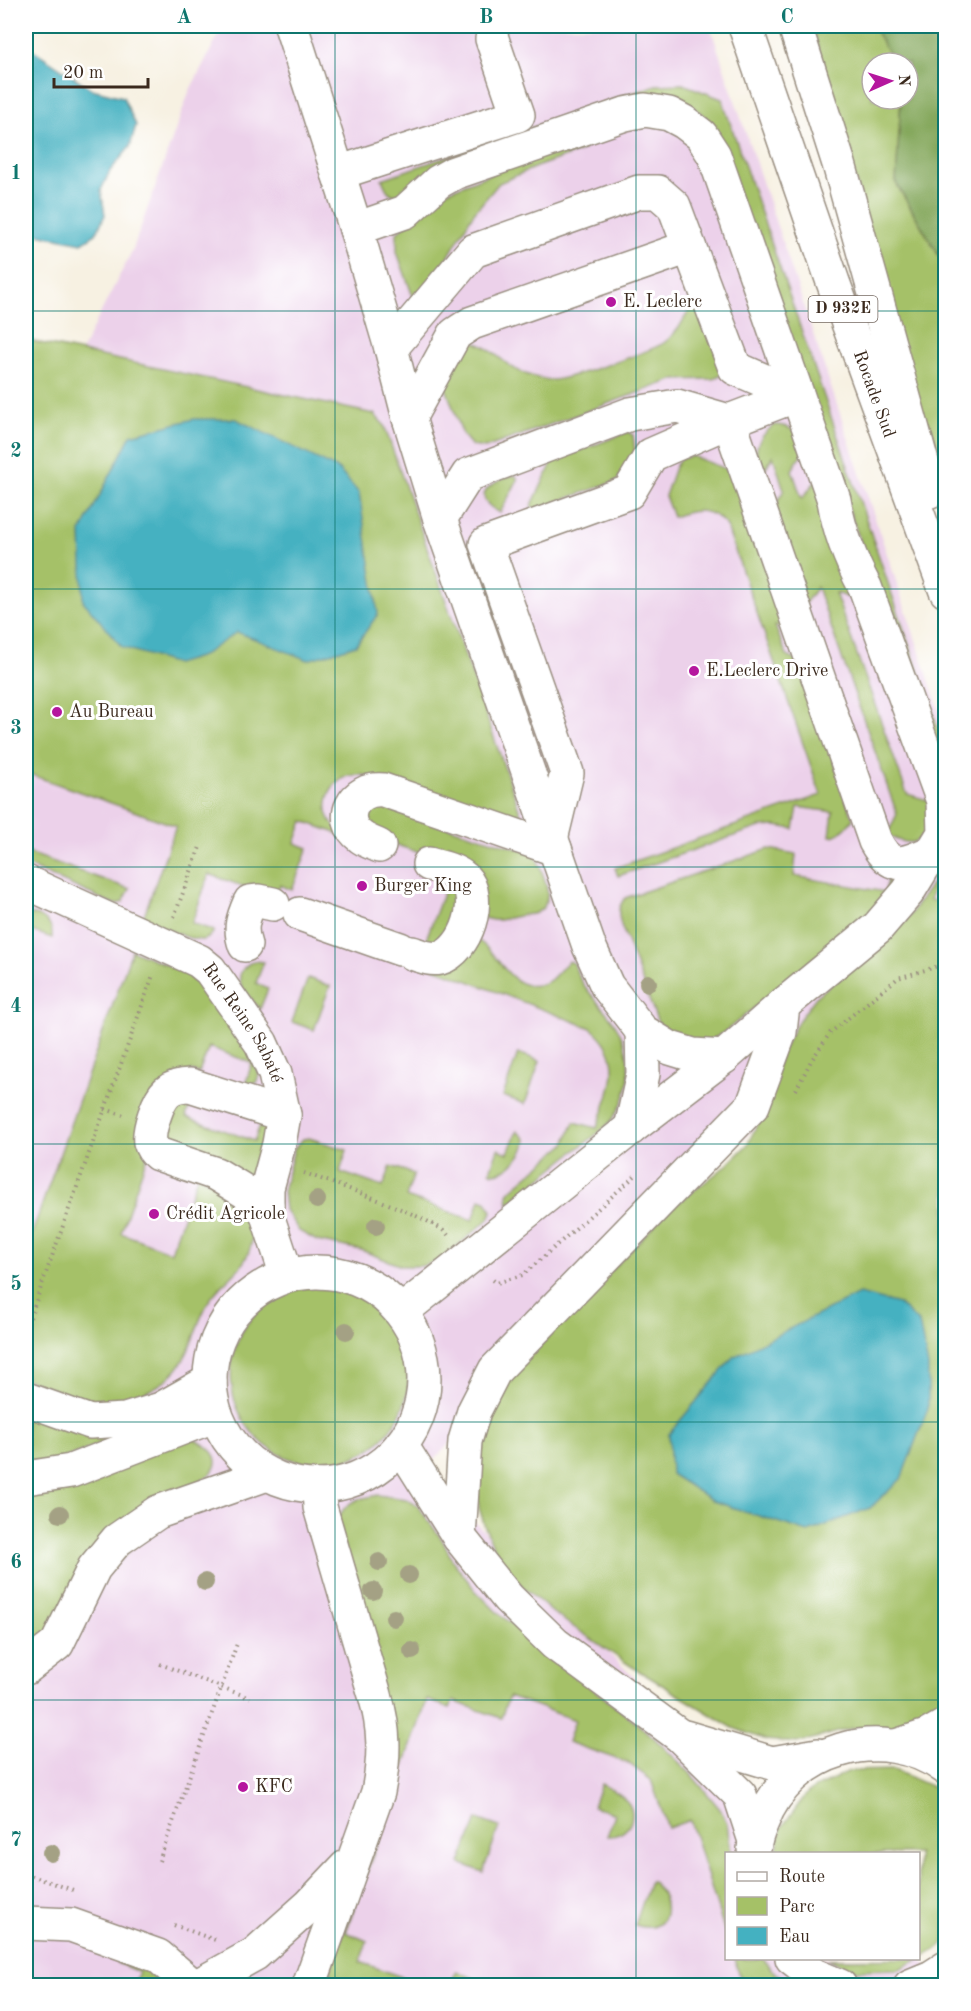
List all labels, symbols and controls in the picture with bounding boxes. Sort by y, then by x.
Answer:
text: A [176,8,192,28]
text: B [479,8,493,28]
text: C [780,8,794,28]
scale bar [54,51,148,89]
north arrow [860,51,920,111]
text: 20 m [63,64,103,82]
text: N [895,74,911,88]
text: 1 [10,164,22,184]
place label: E. Leclerc [623,293,702,311]
marker: E. Leclerc [604,295,618,309]
road number: D 932E [808,296,878,322]
street label: Rocade Sud [850,348,898,440]
text: 2 [10,442,22,462]
place label: E.Leclerc Drive [706,662,828,680]
marker: E.Leclerc Drive [687,664,701,678]
place label: Au Bureau [69,703,154,721]
marker: Au Bureau [50,705,64,719]
text: 3 [10,719,22,739]
place label: Burger King [374,877,472,895]
marker: Burger King [355,879,369,893]
street label: Rue Reine Sabaté [199,960,286,1084]
text: 4 [10,997,22,1017]
place label: Crédit Agricole [166,1205,285,1223]
marker: Crédit Agricole [147,1207,161,1221]
text: 5 [10,1274,22,1295]
text: 6 [10,1553,22,1573]
place label: KFC [255,1778,293,1796]
marker: KFC [236,1780,250,1794]
text: 7 [10,1831,22,1851]
legend [725,1852,920,1960]
text: Route [779,1868,825,1886]
text: Parc [779,1898,815,1916]
text: Eau [779,1928,810,1946]

